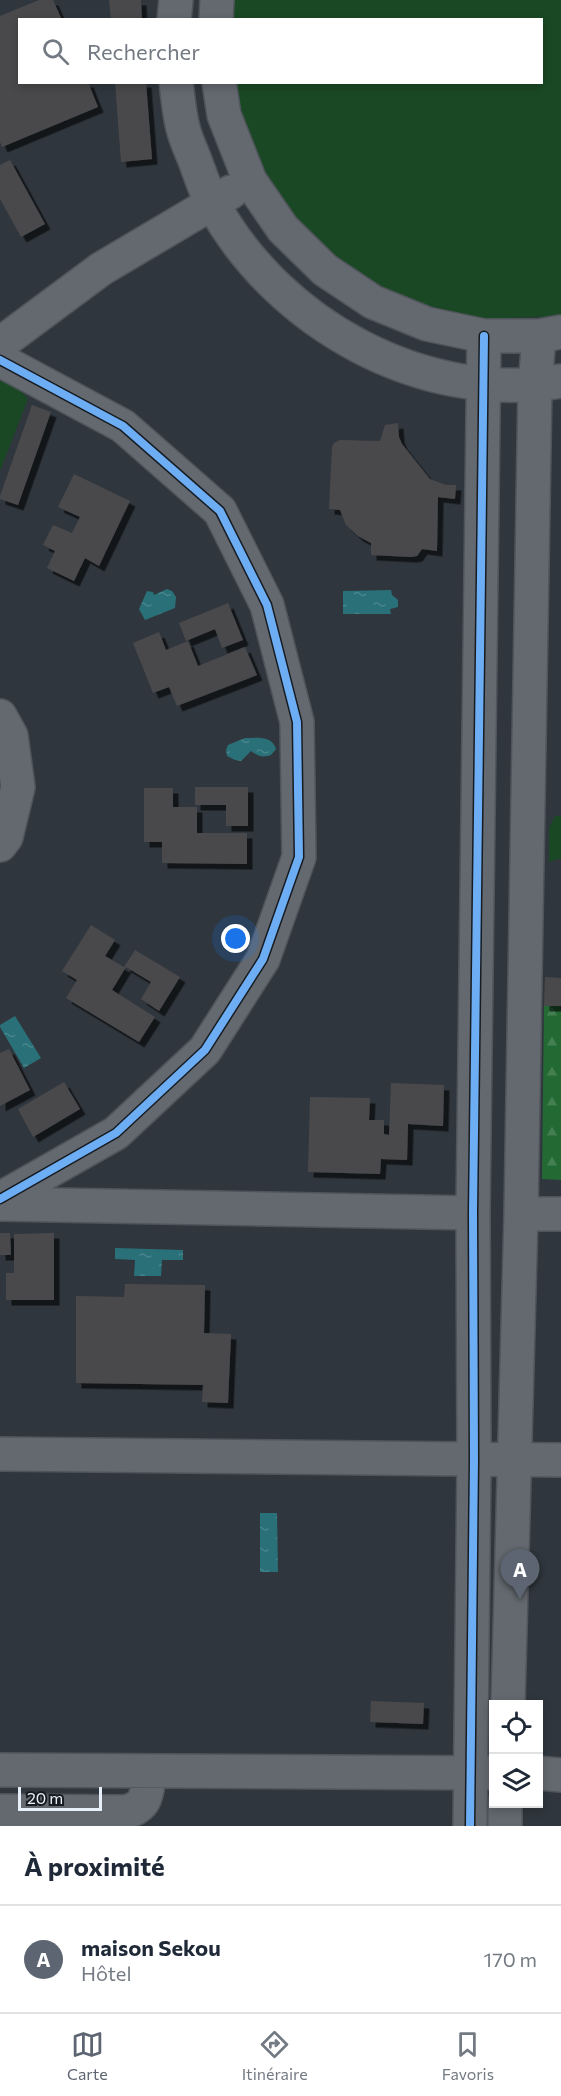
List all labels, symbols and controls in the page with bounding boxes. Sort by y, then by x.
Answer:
search box [18,18,543,84]
icon: search [39,35,72,68]
text: Rechercher [87,38,200,65]
your location [221,924,250,953]
pin: A [500,1550,540,1599]
map controls [489,1700,543,1808]
button: locate [489,1700,543,1754]
button: layers [489,1754,543,1808]
scale bar [18,1784,102,1812]
text: 20 m [27,1788,63,1807]
text: À proximité [24,1850,165,1881]
text: maison Sekou [81,1934,221,1961]
text: A [36,1947,51,1971]
text: 170 m [484,1947,537,1971]
text: Hôtel [81,1961,131,1985]
tab: Carte [67,2028,108,2083]
tab: Itinéraire [242,2028,308,2083]
tab: Favoris [442,2028,494,2083]

